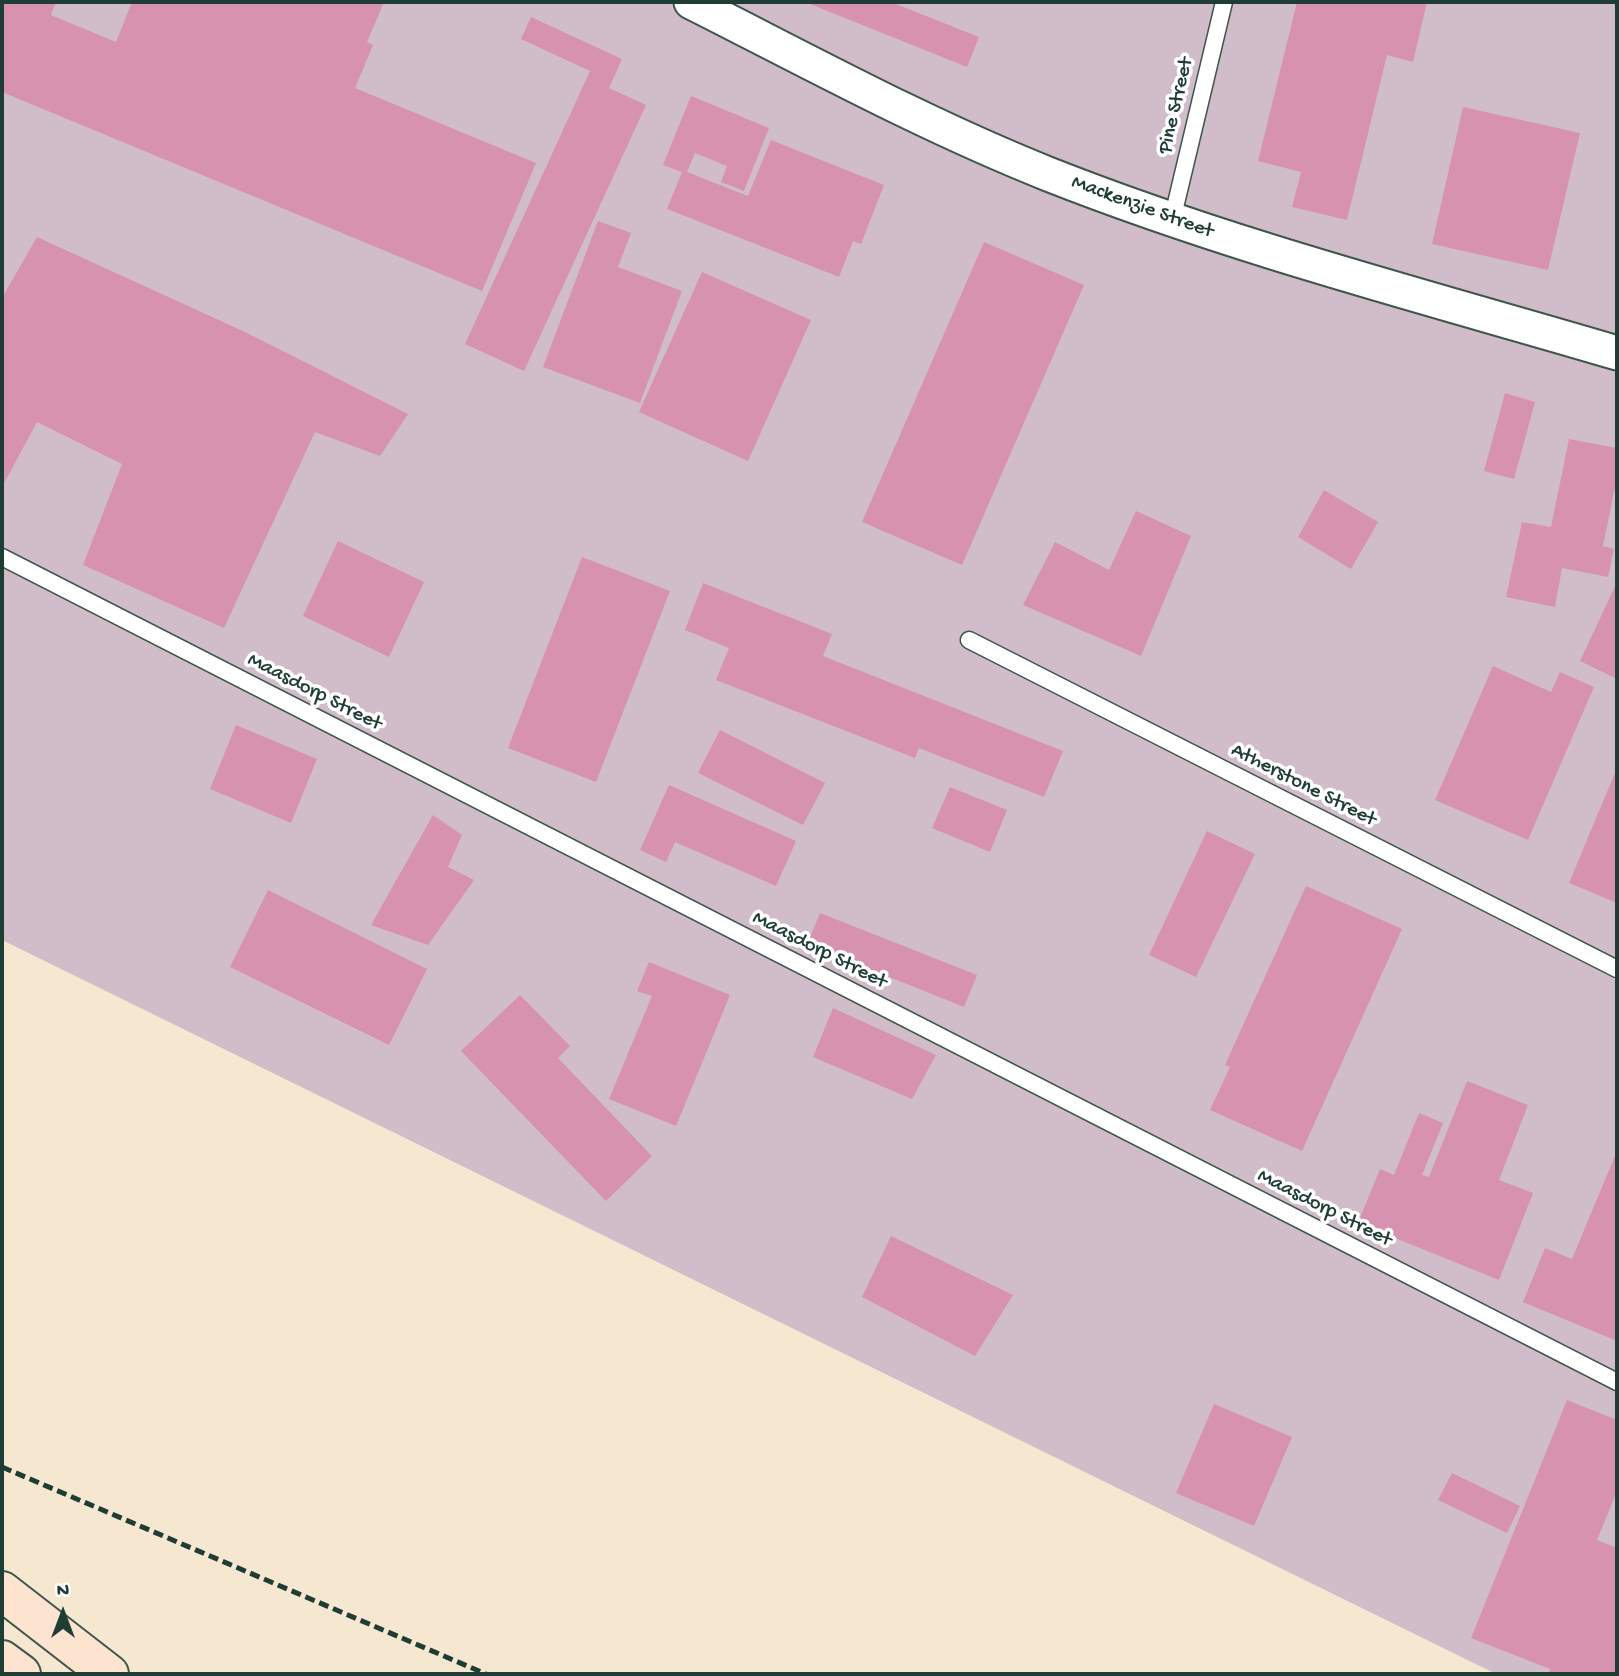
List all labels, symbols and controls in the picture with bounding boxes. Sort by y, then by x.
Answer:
street label: Pine Street [1154,55,1200,157]
street label: Mackenzie Street [1068,171,1216,245]
street label: Maasdorp Street [243,648,385,738]
street label: Atherstone Street [1226,739,1380,833]
street label: Maasdorp Street [748,906,890,996]
street label: Maasdorp Street [1253,1164,1395,1254]
north arrow [28,1578,98,1648]
text: N [57,1580,69,1603]

